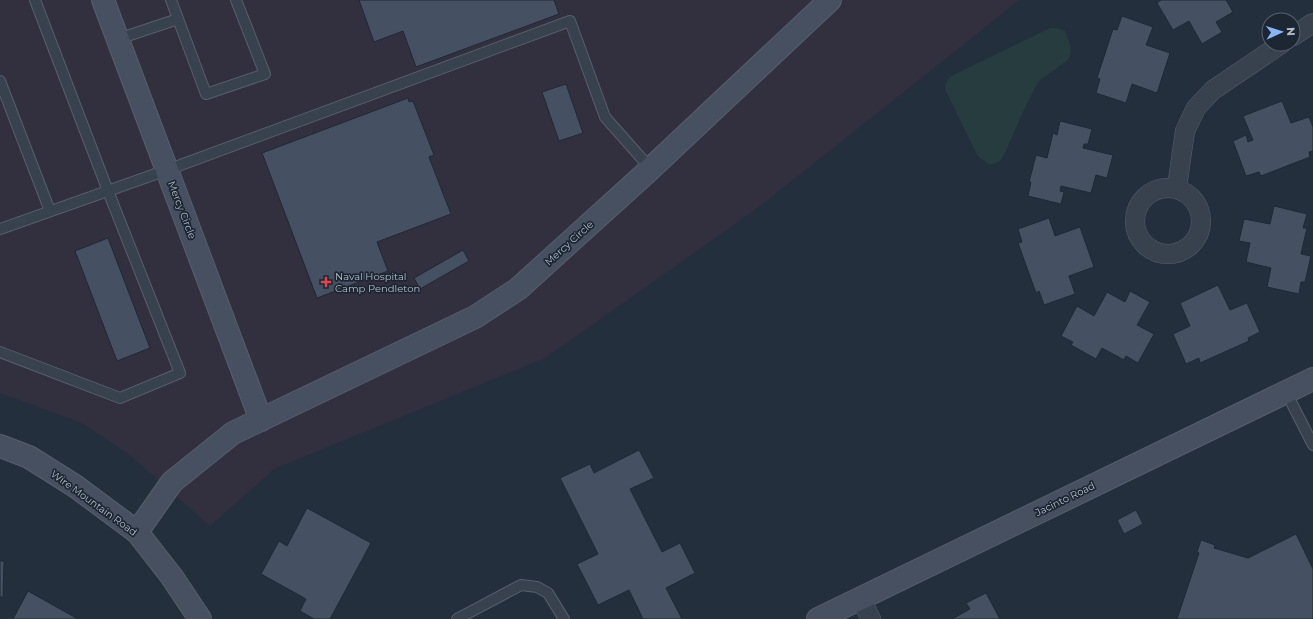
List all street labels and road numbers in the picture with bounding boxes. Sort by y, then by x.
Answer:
street label: Mercy Circle [165,179,199,241]
street label: Mercy Circle [542,218,596,268]
street label: Wire Mountain Road [48,467,140,539]
street label: Jacinto Road [1032,479,1097,519]

